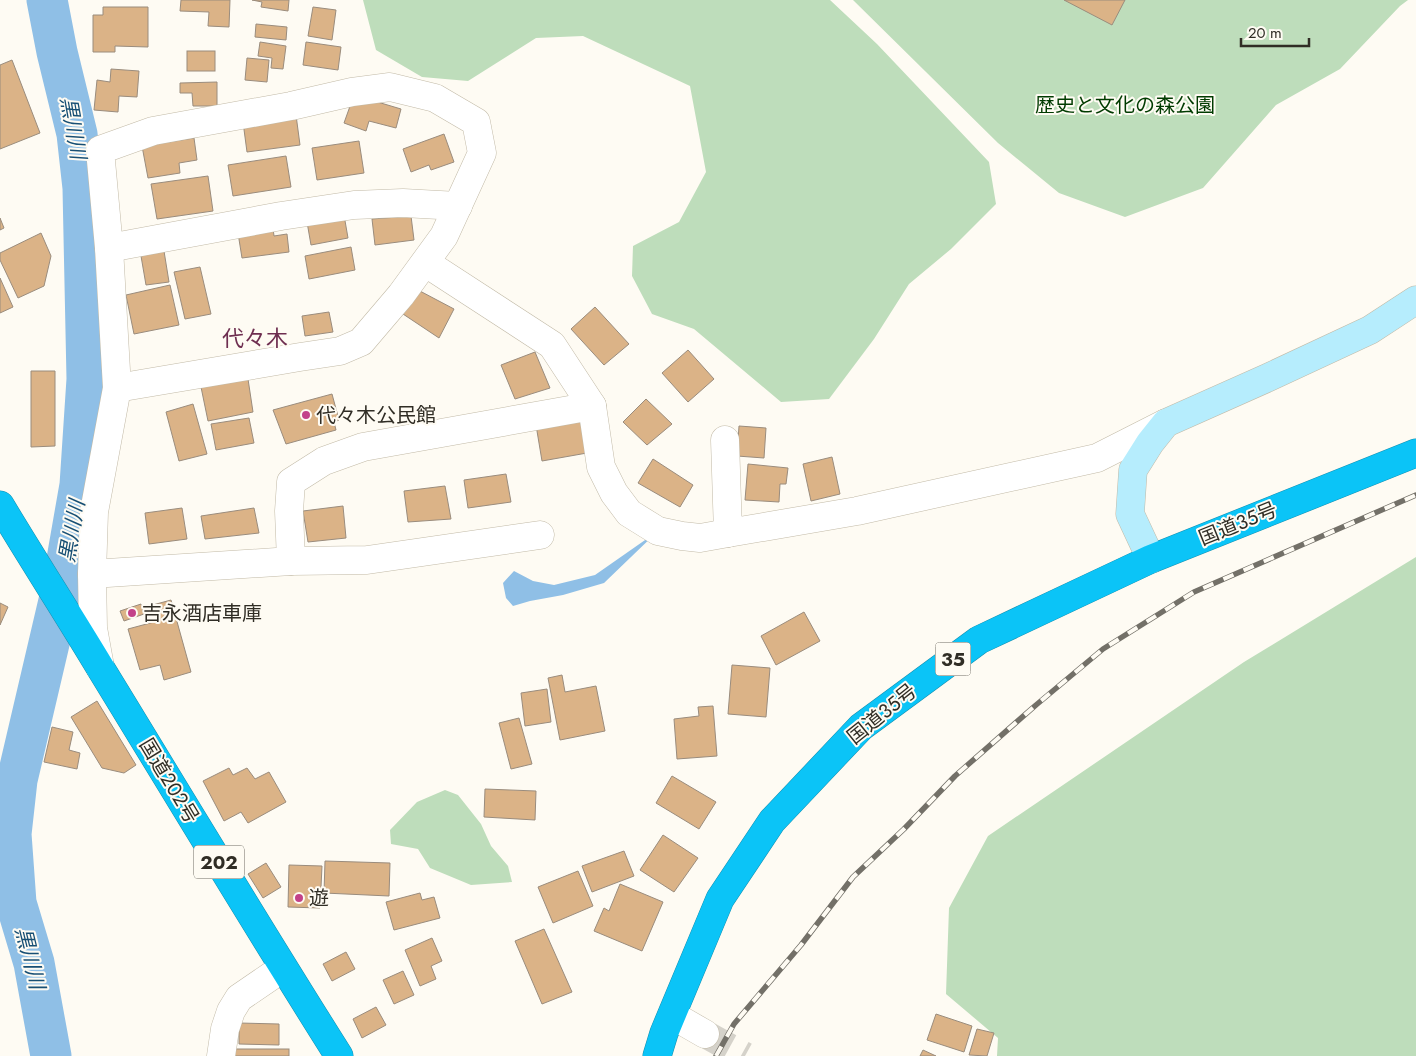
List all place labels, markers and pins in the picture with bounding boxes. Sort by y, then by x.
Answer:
place label: 代々木公民館 [316,401,436,430]
marker: 代々木公民館 [300,409,312,421]
place label: 吉永酒店車庫 [142,599,262,628]
marker: 吉永酒店車庫 [126,607,138,619]
place label: 遊 [309,884,329,913]
marker: 遊 [293,892,305,904]

